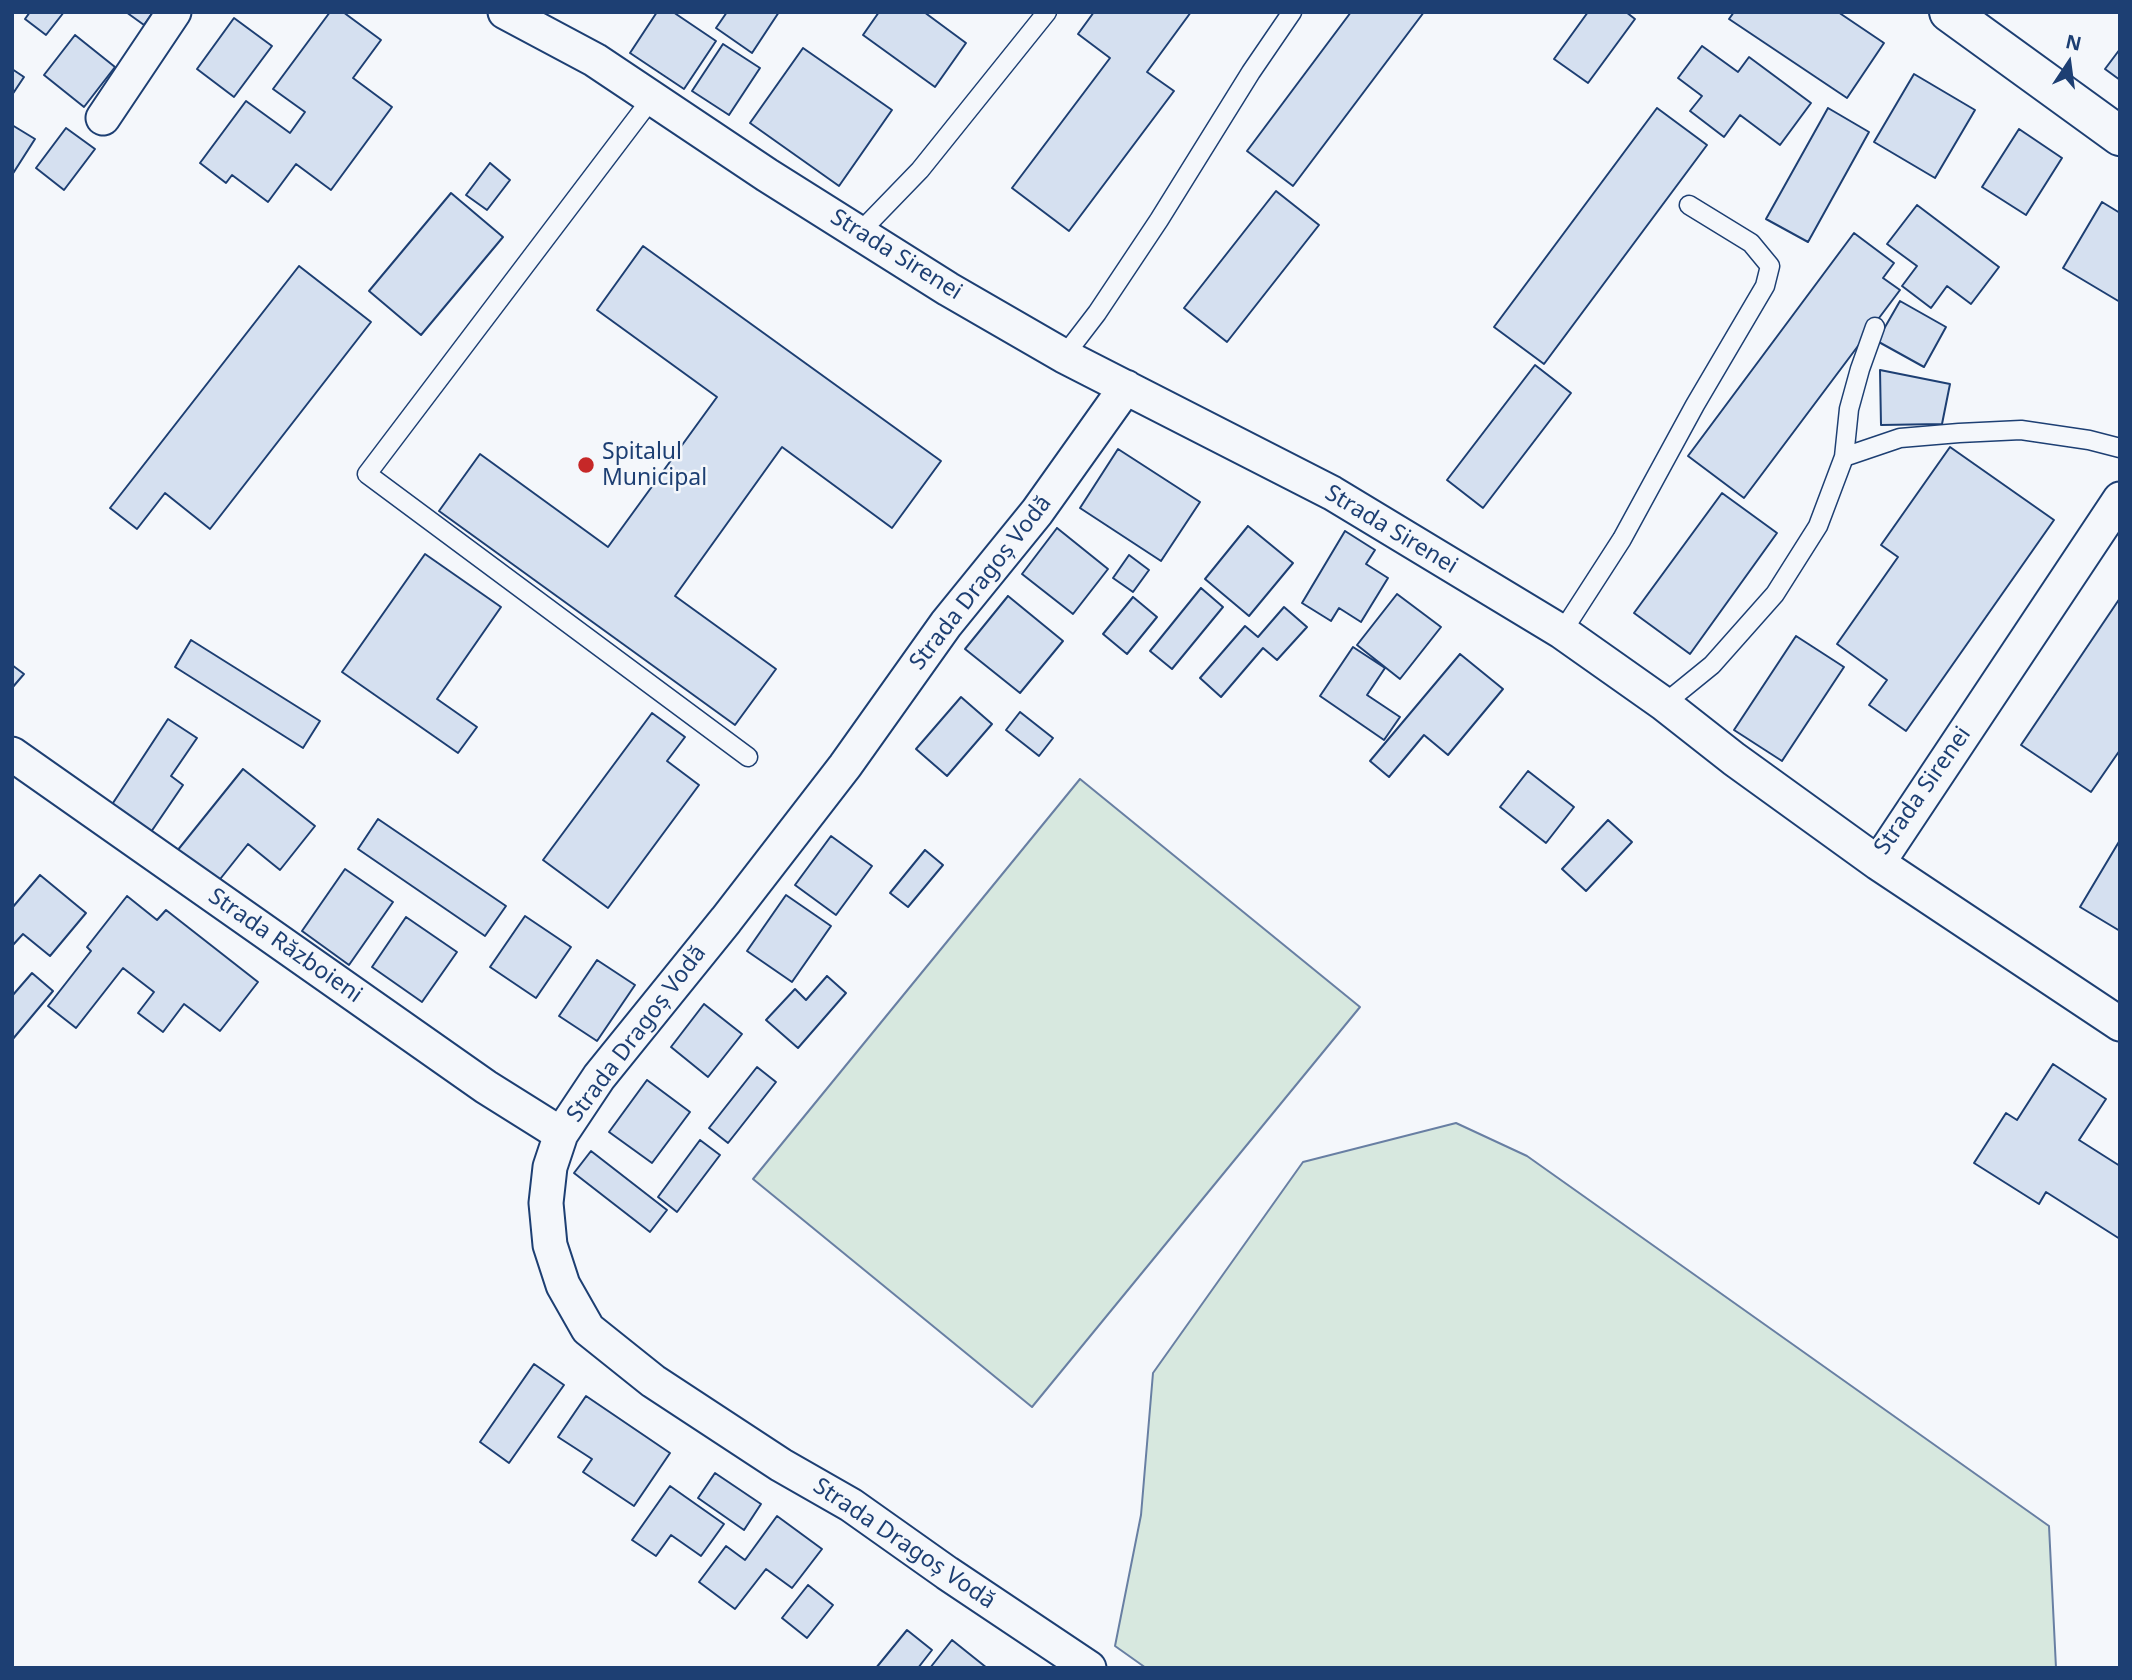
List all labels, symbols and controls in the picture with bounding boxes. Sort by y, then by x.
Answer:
north arrow [2034,28,2104,98]
text: N [2063,28,2084,57]
street label: Strada Sirenei [825,204,967,306]
place label: Spitalul Municipal [602,438,707,492]
marker: Spitalul Municipal [576,455,596,475]
street label: Strada Sirenei [1320,480,1462,580]
street label: Strada Dragoș Vodă [904,490,1058,676]
street label: Strada Sirenei [1869,722,1977,860]
street label: Strada Războieni [203,883,367,1009]
street label: Strada Dragoș Vodă [562,940,712,1128]
street label: Strada Dragoș Vodă [808,1473,1000,1615]

